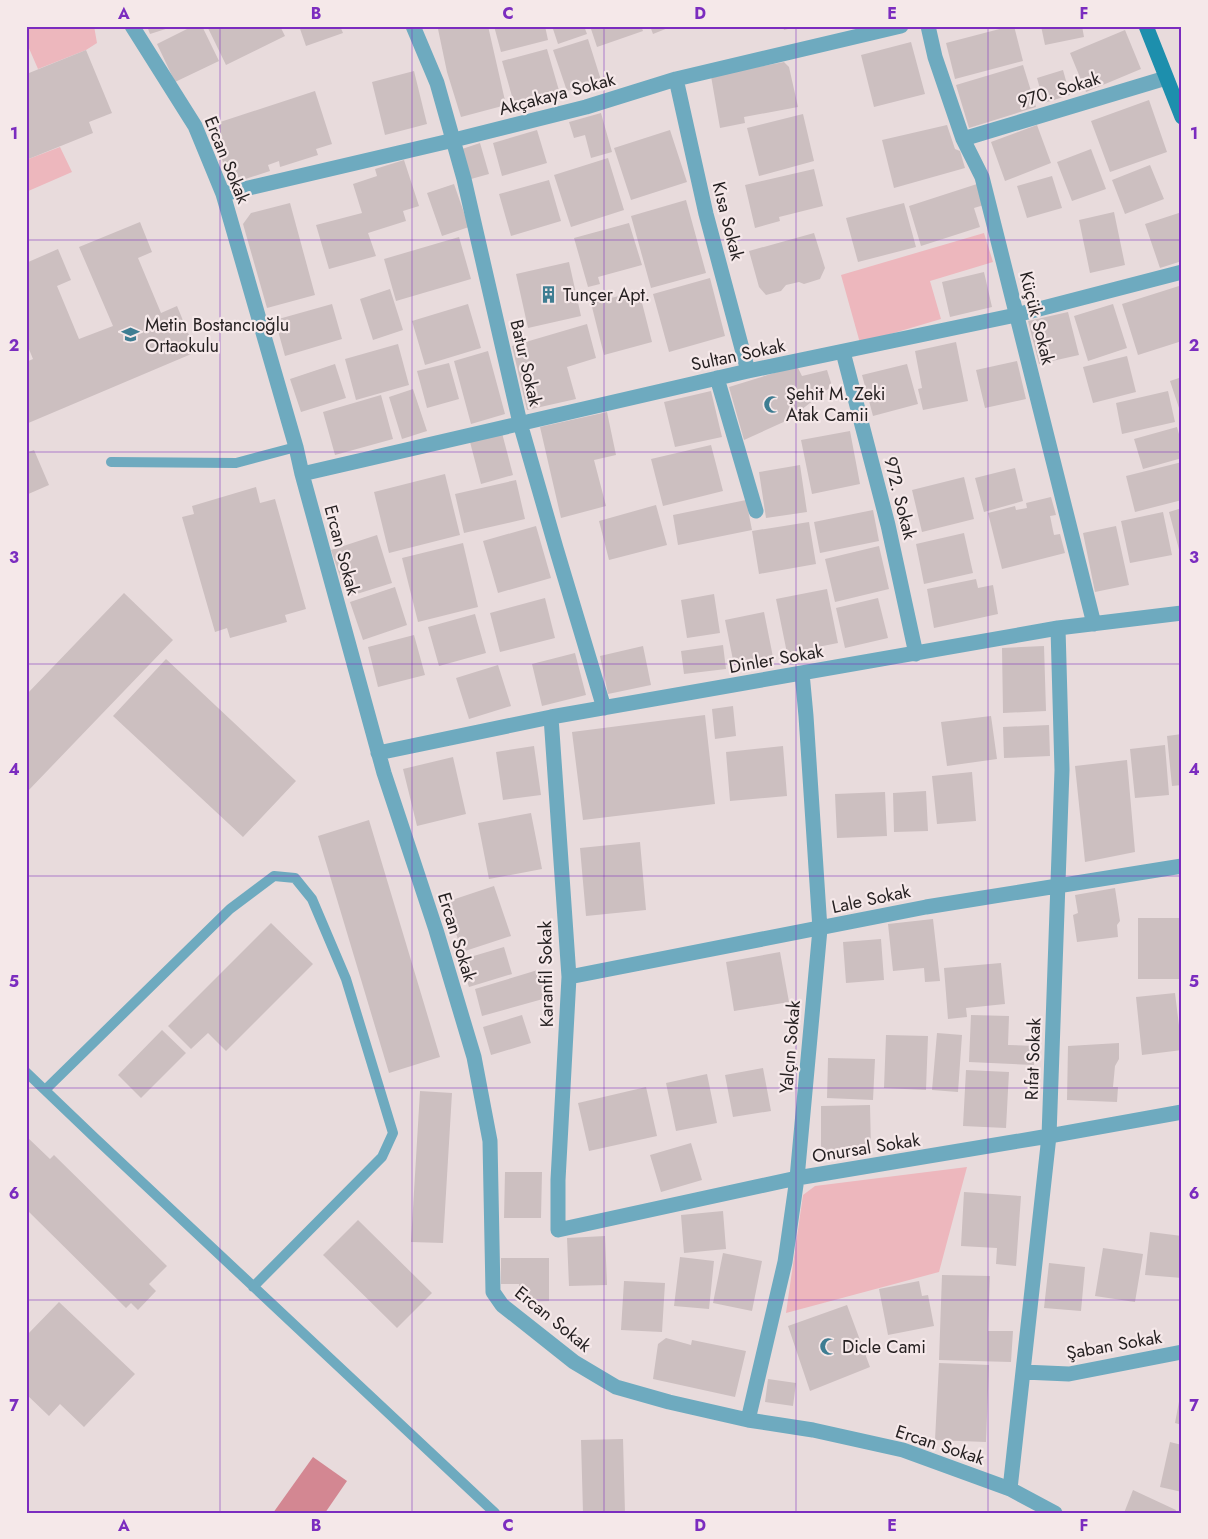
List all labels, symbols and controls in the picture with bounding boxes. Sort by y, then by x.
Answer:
text: A [117,2,130,25]
text: B [311,2,321,25]
text: C [502,2,514,25]
text: D [694,2,706,25]
text: E [887,2,897,25]
text: F [1080,2,1088,25]
street label: 970. Sokak [1015,65,1104,115]
street label: Akçakaya Sokak [496,66,618,122]
street label: Ercan Sokak [198,112,256,208]
text: 1 [10,122,18,145]
text: 1 [1190,122,1198,145]
street label: Kısa Sokak [706,179,750,263]
street label: Küçük Sokak [1013,269,1061,367]
place label: Tunçer Apt. [563,282,650,308]
building icon: Tunçer Apt. [539,285,559,305]
place label: Metin Bostancıoğlu Ortaokulu [145,312,289,359]
street label: Batur Sokak [503,317,549,409]
school or university icon: Metin Bostancıoğlu Ortaokulu [121,325,141,345]
street label: Sultan Sokak [689,332,787,378]
text: 2 [9,334,19,357]
text: 2 [1189,334,1199,357]
place label: Şehit M. Zeki Atak Camii [786,381,886,428]
mosque icon: Şehit M. Zeki Atak Camii [762,394,782,414]
street label: 972. Sokak [877,454,923,542]
street label: Ercan Sokak [318,502,366,598]
text: 3 [9,546,19,569]
text: 3 [1189,546,1199,569]
street label: Dinler Sokak [727,638,825,680]
text: 4 [8,758,20,781]
text: 4 [1188,758,1200,781]
street label: Lale Sokak [829,878,913,920]
street label: Ercan Sokak [431,889,483,985]
street label: Karanfil Sokak [532,920,560,1028]
text: 5 [9,970,19,993]
text: 5 [1189,970,1199,993]
street label: Yalçın Sokak [773,999,807,1095]
street label: Rıfat Sokak [1019,1017,1047,1101]
street label: Onursal Sokak [810,1127,922,1169]
text: 6 [9,1182,19,1205]
text: 6 [1189,1182,1199,1205]
street label: Ercan Sokak [509,1280,597,1358]
street label: Şaban Sokak [1064,1324,1164,1366]
place label: Dicle Cami [842,1334,926,1360]
mosque icon: Dicle Cami [818,1337,838,1357]
text: 7 [9,1394,19,1417]
text: 7 [1189,1394,1199,1417]
street label: Ercan Sokak [892,1418,988,1472]
text: A [117,1514,130,1537]
text: B [311,1514,321,1537]
text: C [502,1514,514,1537]
text: D [694,1514,706,1537]
text: E [887,1514,897,1537]
text: F [1080,1514,1088,1537]

